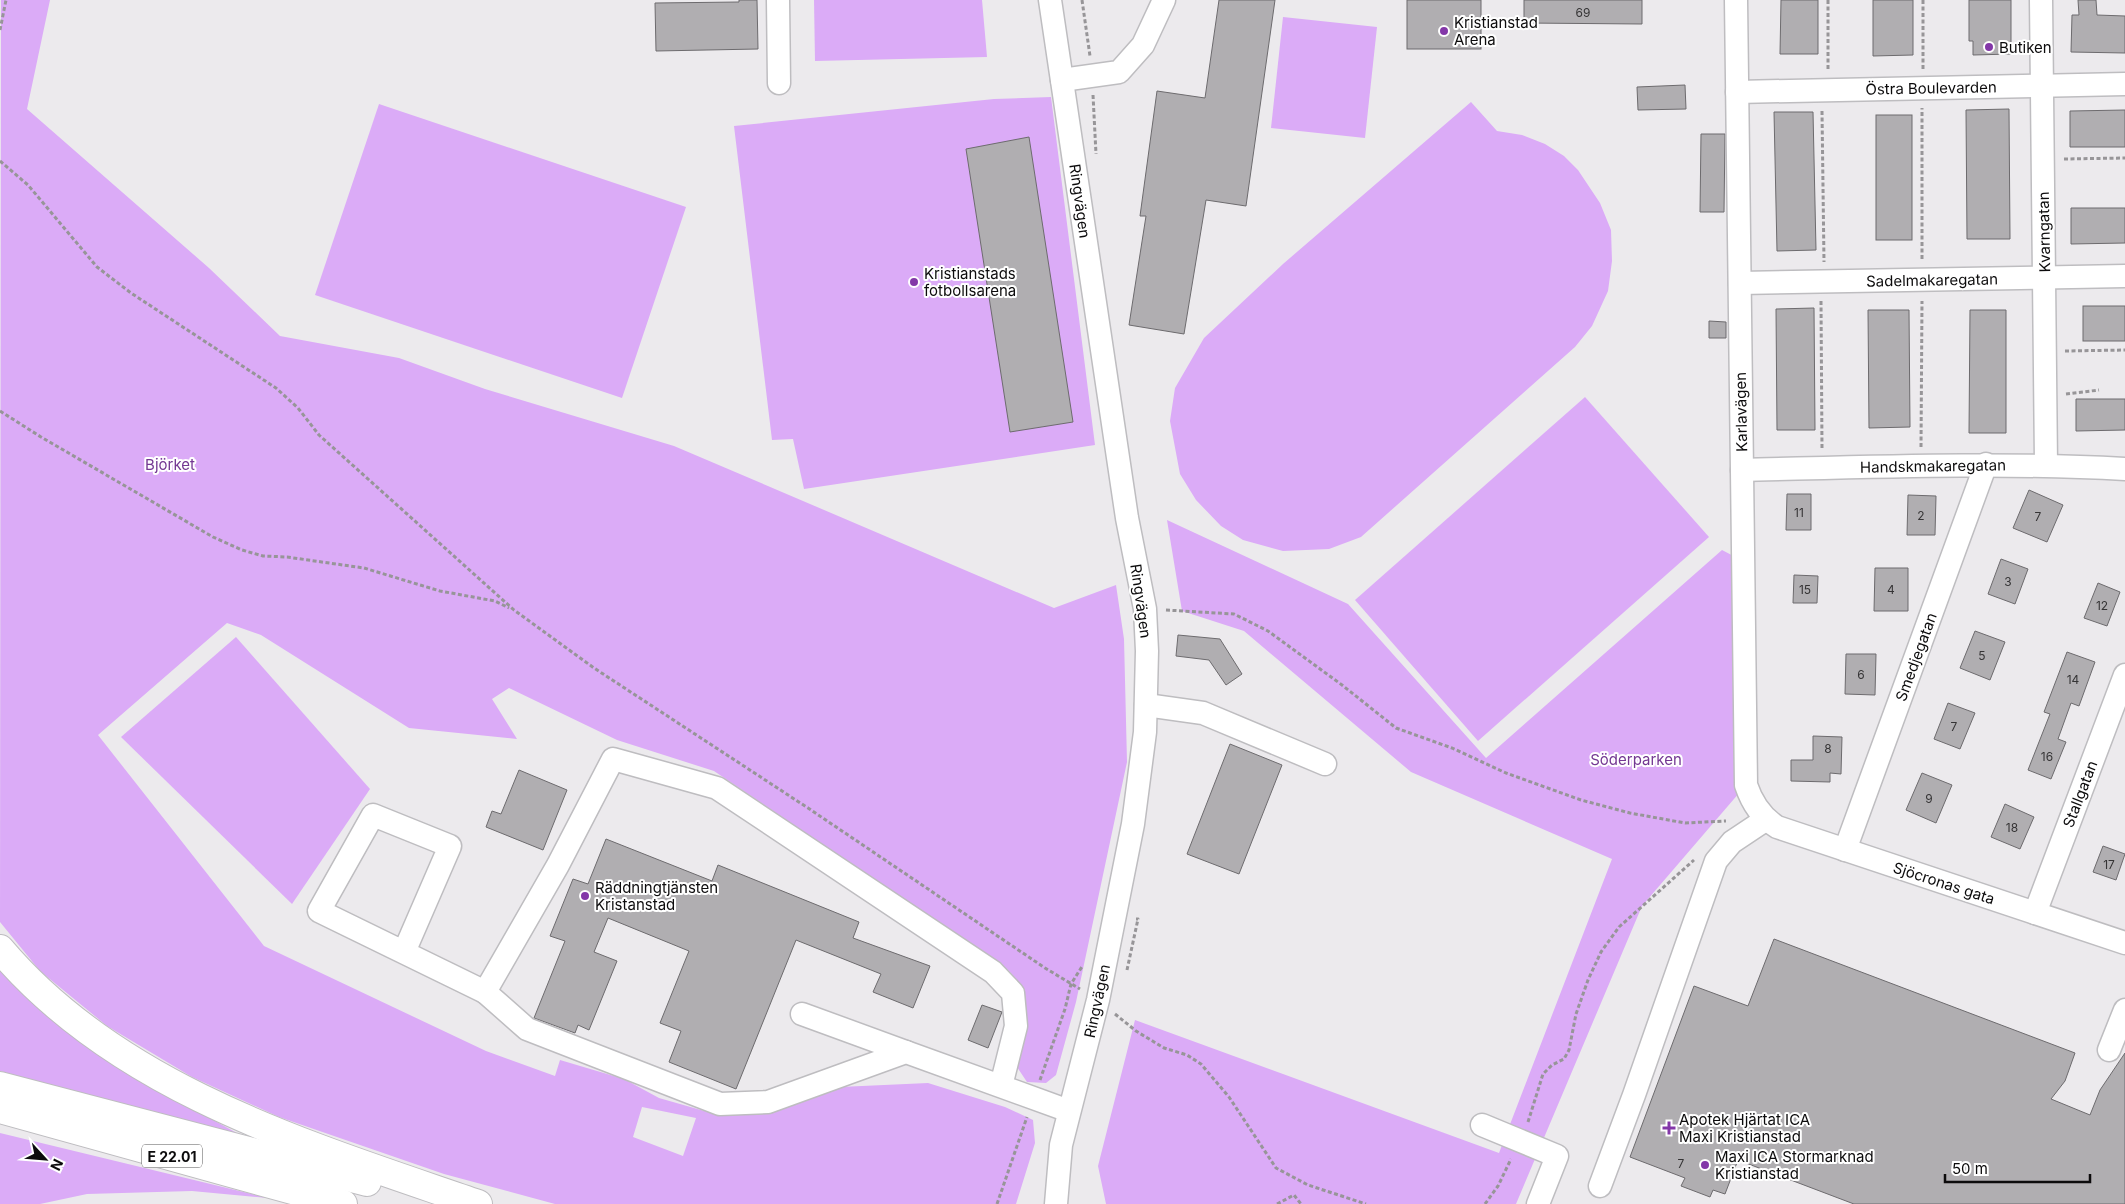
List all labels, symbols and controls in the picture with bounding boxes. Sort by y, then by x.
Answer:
house number: 69 [1576,5,1590,20]
place label: Kristianstad Arena [1454,13,1538,49]
marker: Kristianstad Arena [1438,25,1450,37]
place label: Butiken [1999,38,2052,57]
marker: Butiken [1983,41,1995,53]
street label: Östra Boulevarden [1865,77,1997,99]
street label: Ringvägen [1065,163,1095,239]
street label: Kvarngatan [2034,191,2054,273]
place label: Kristianstads fotbollsarena [924,264,1016,300]
street label: Sadelmakaregatan [1866,269,1998,291]
marker: Kristianstads fotbollsarena [908,276,920,288]
street label: Karlavägen [1731,372,1751,452]
park label: Björket [145,455,195,474]
street label: Handskmakaregatan [1860,455,2006,477]
house number: 11 [1794,505,1804,520]
house number: 2 [1917,508,1925,523]
house number: 7 [2035,509,2042,524]
street label: Ringvägen [1126,563,1156,639]
house number: 3 [2004,574,2012,589]
house number: 15 [1799,582,1811,597]
house number: 4 [1887,582,1895,597]
house number: 12 [2096,598,2108,613]
street label: Smedjegatan [1891,610,1941,704]
house number: 5 [1978,648,1986,663]
house number: 6 [1857,667,1865,682]
house number: 14 [2067,672,2080,687]
house number: 7 [1951,719,1958,734]
house number: 8 [1824,741,1832,756]
house number: 16 [2041,749,2053,764]
park label: Söderparken [1590,750,1682,769]
street label: Stallgatan [2059,758,2101,830]
house number: 9 [1925,791,1933,806]
house number: 18 [2006,820,2018,835]
house number: 17 [2103,857,2115,872]
street label: Sjöcronas gata [1891,858,1997,908]
place label: Räddningtjänsten Kristanstad [595,878,718,914]
marker: Räddningtjänsten Kristanstad [579,890,591,902]
street label: Ringvägen [1080,962,1114,1040]
place label: Apotek Hjärtat ICA Maxi Kristianstad [1679,1110,1810,1146]
marker: Apotek Hjärtat ICA Maxi Kristianstad [1663,1122,1675,1134]
north arrow [20,1134,70,1184]
road number: E 22.01 [142,1144,202,1168]
place label: Maxi ICA Stormarknad Kristianstad [1715,1147,1874,1183]
scale bar [1945,1152,2090,1184]
text: N [47,1156,67,1173]
house number: 7 [1678,1156,1685,1171]
marker: Maxi ICA Stormarknad Kristianstad [1699,1159,1711,1171]
text: 50 m [1952,1159,1988,1178]

